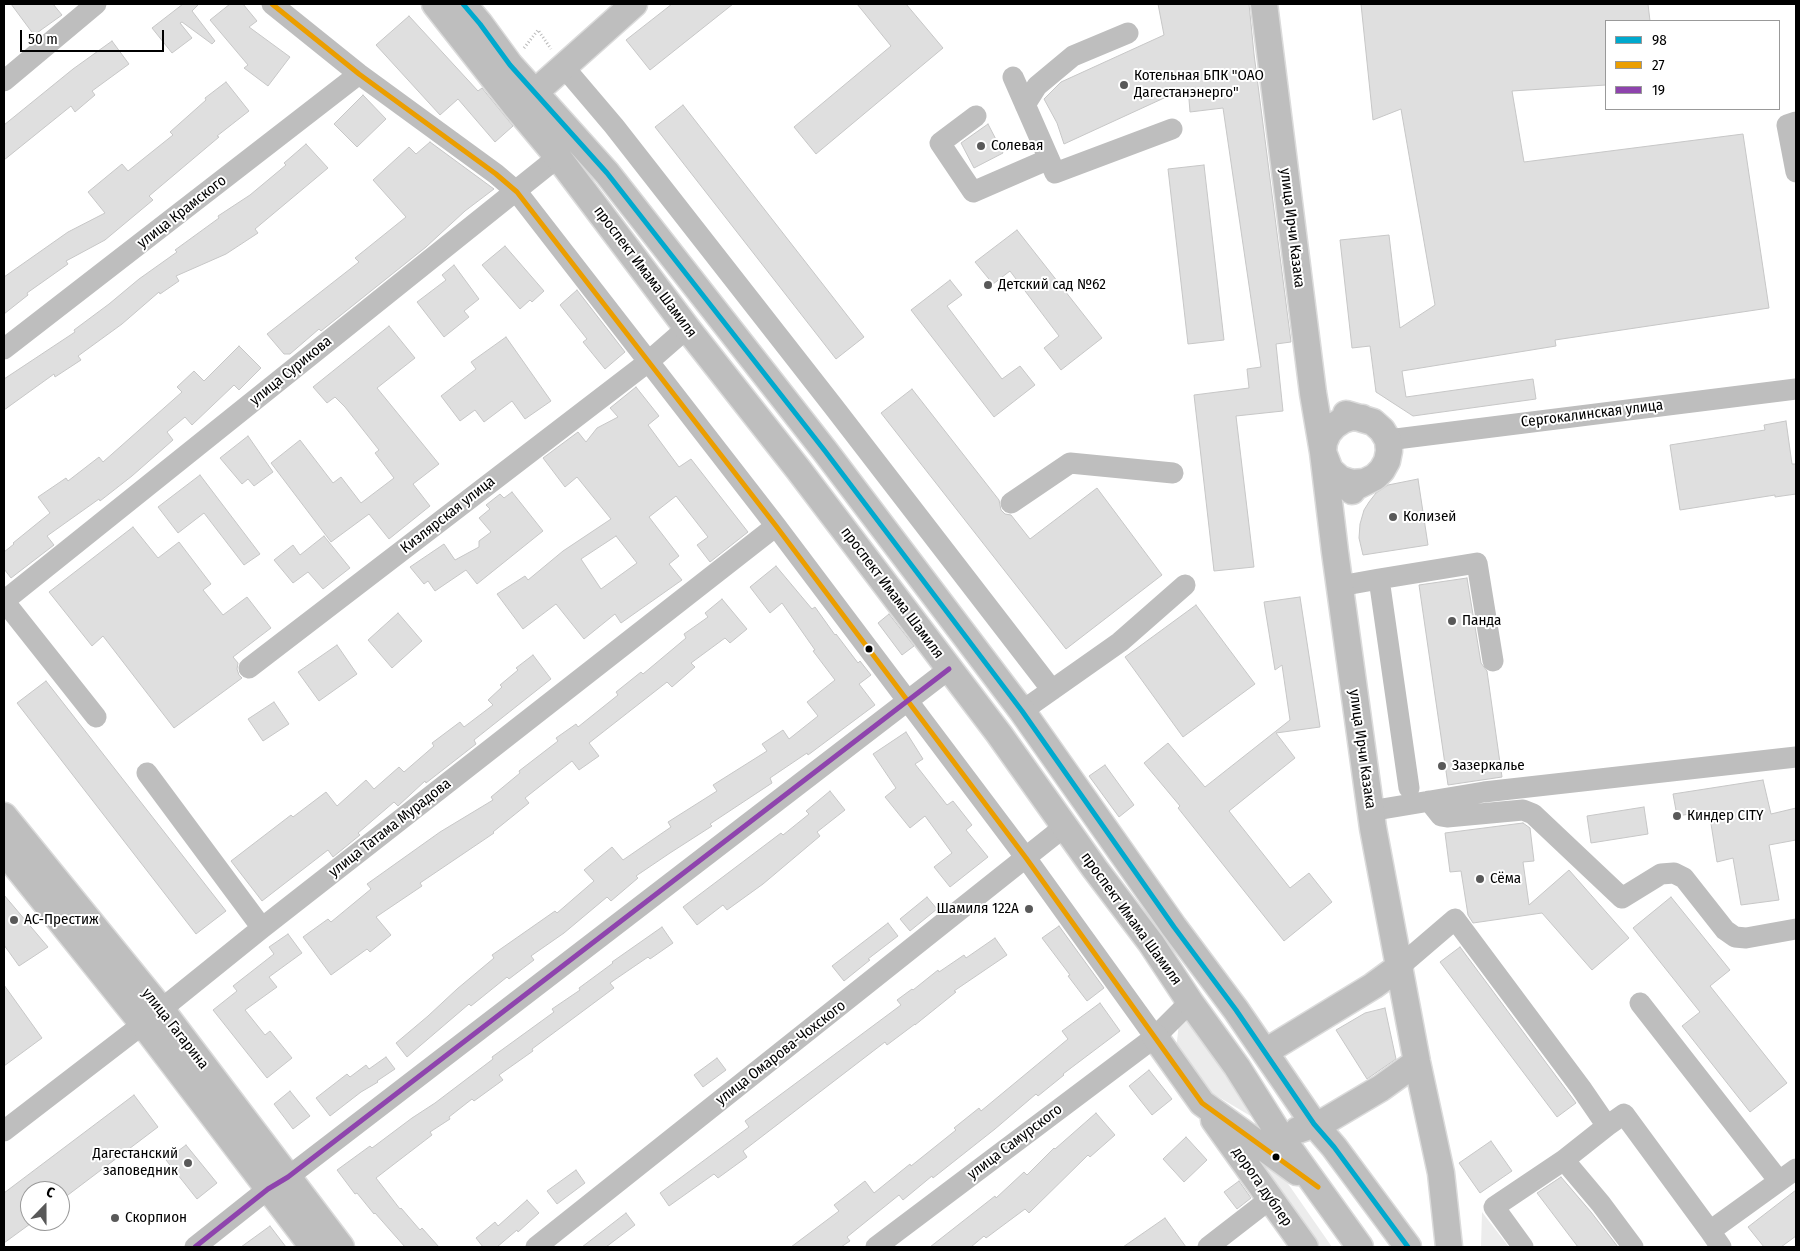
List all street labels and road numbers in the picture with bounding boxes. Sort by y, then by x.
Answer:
street label: улица Ирчи Казака [1276,167,1308,289]
street label: улица Крамского [134,172,230,252]
street label: проспект Имама Шамиля [590,203,700,341]
street label: улица Сурикова [246,332,336,410]
street label: Сергокалинская улица [1520,396,1664,432]
street label: Кизлярская улица [397,473,499,557]
street label: проспект Имама Шамиля [837,524,947,662]
street label: улица Ирчи Казака [1345,688,1379,810]
street label: улица Татама Мурадова [325,775,455,881]
street label: проспект Имама Шамиля [1077,849,1185,989]
street label: улица Гагарина [138,985,212,1073]
street label: улица Омарова-Чохского [712,997,850,1109]
street label: улица Самурского [964,1100,1066,1184]
street label: дорога дублер [1228,1144,1296,1230]

